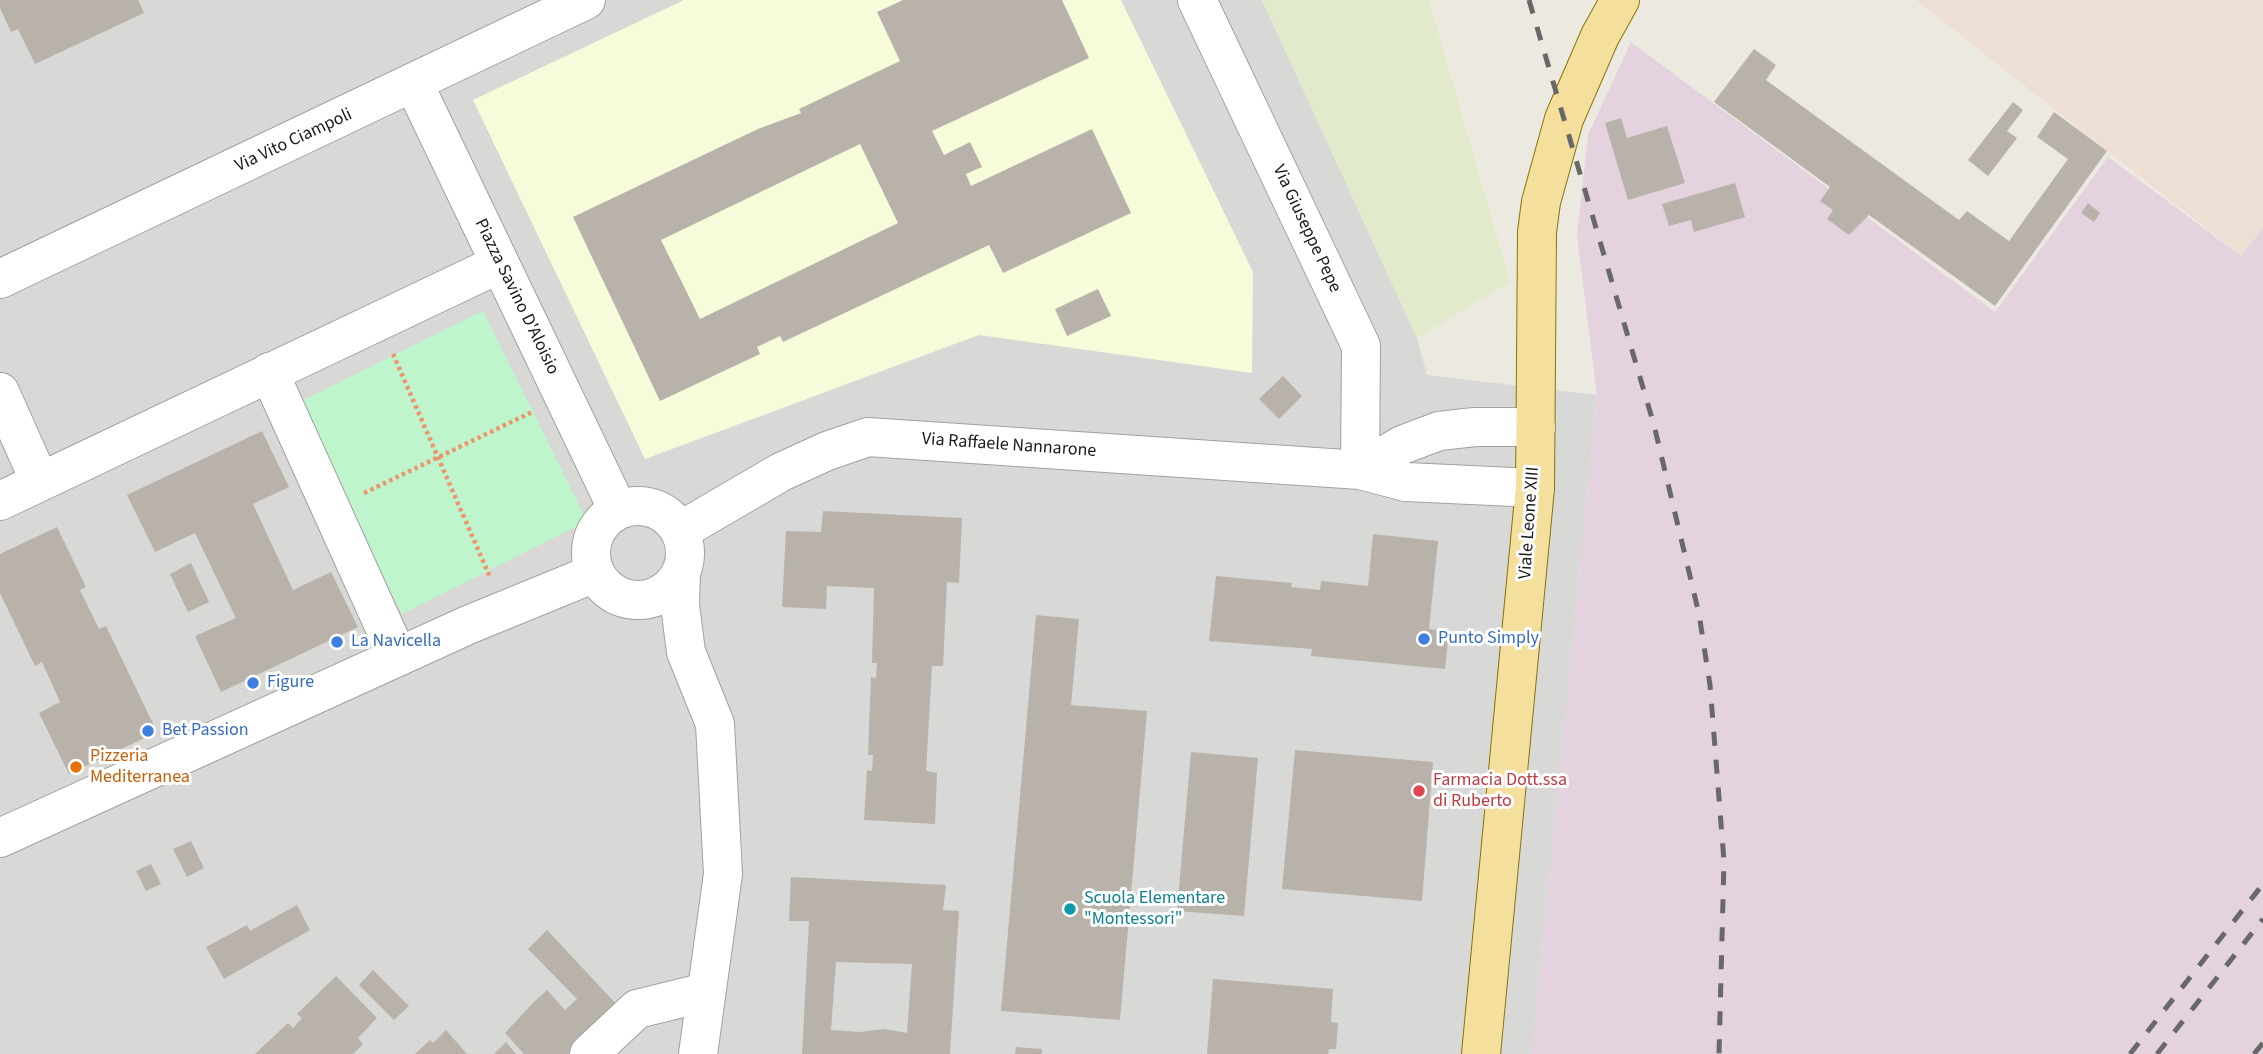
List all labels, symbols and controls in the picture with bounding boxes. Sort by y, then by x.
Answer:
street label: Via Vito Ciampoli [232,104,356,178]
street label: Via Giuseppe Pepe [1267,162,1345,296]
street label: Piazza Savino D'Aloisio [469,216,563,378]
street label: Via Raffaele Nannarone [921,429,1097,463]
street label: Viale Leone XIII [1515,466,1545,580]
place label: Punto Simply [1438,628,1539,650]
place label: La Navicella [351,631,441,653]
marker: Punto Simply [1416,631,1432,647]
marker: La Navicella [329,634,345,650]
place label: Figure [267,672,314,694]
marker: Figure [245,675,261,691]
place label: Bet Passion [162,720,249,742]
marker: Bet Passion [140,723,156,739]
place label: Pizzeria Mediterranea [90,746,190,788]
marker: Pizzeria Mediterranea [68,759,84,775]
place label: Farmacia Dott.ssa di Ruberto [1433,770,1567,812]
marker: Farmacia Dott.ssa di Ruberto [1411,783,1427,799]
place label: Scuola Elementare "Montessori" [1084,888,1225,930]
marker: Scuola Elementare "Montessori" [1062,901,1078,917]

